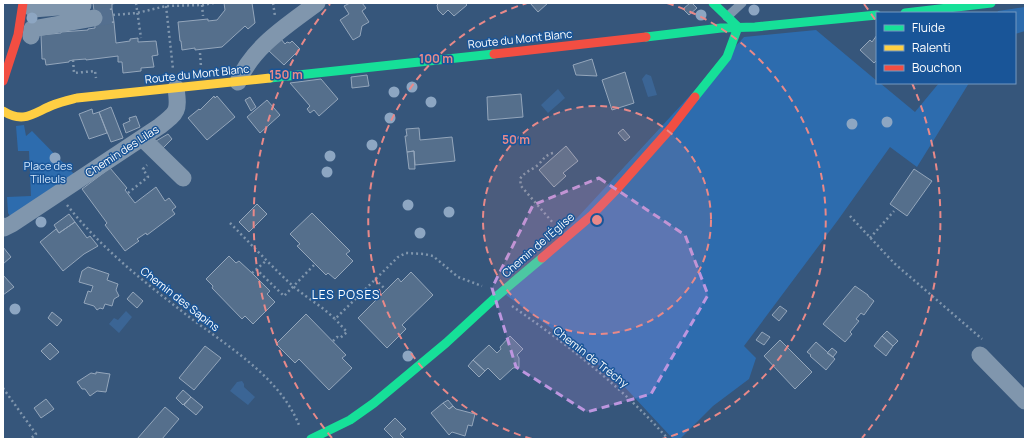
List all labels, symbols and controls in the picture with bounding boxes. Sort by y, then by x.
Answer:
legend [876,12,1016,84]
text: Fluide [912,19,945,36]
street label: Route du Mont Blanc [467,26,573,51]
text: Ralenti [912,39,951,56]
text: 100 m [419,50,453,67]
text: Bouchon [912,59,962,76]
street label: Route du Mont Blanc [144,61,250,86]
text: 150 m [269,66,303,83]
street label: Chemin des Lilas [82,121,162,180]
text: 50 m [502,131,530,148]
park label: Place des Tilleuls [24,158,73,186]
street label: Chemin de l'Église [498,209,577,280]
centre of rings [590,213,604,227]
street label: Chemin des Sapins [138,263,223,334]
district label: LES POSES [312,286,380,303]
street label: Chemin de Tréchy [551,323,632,391]

